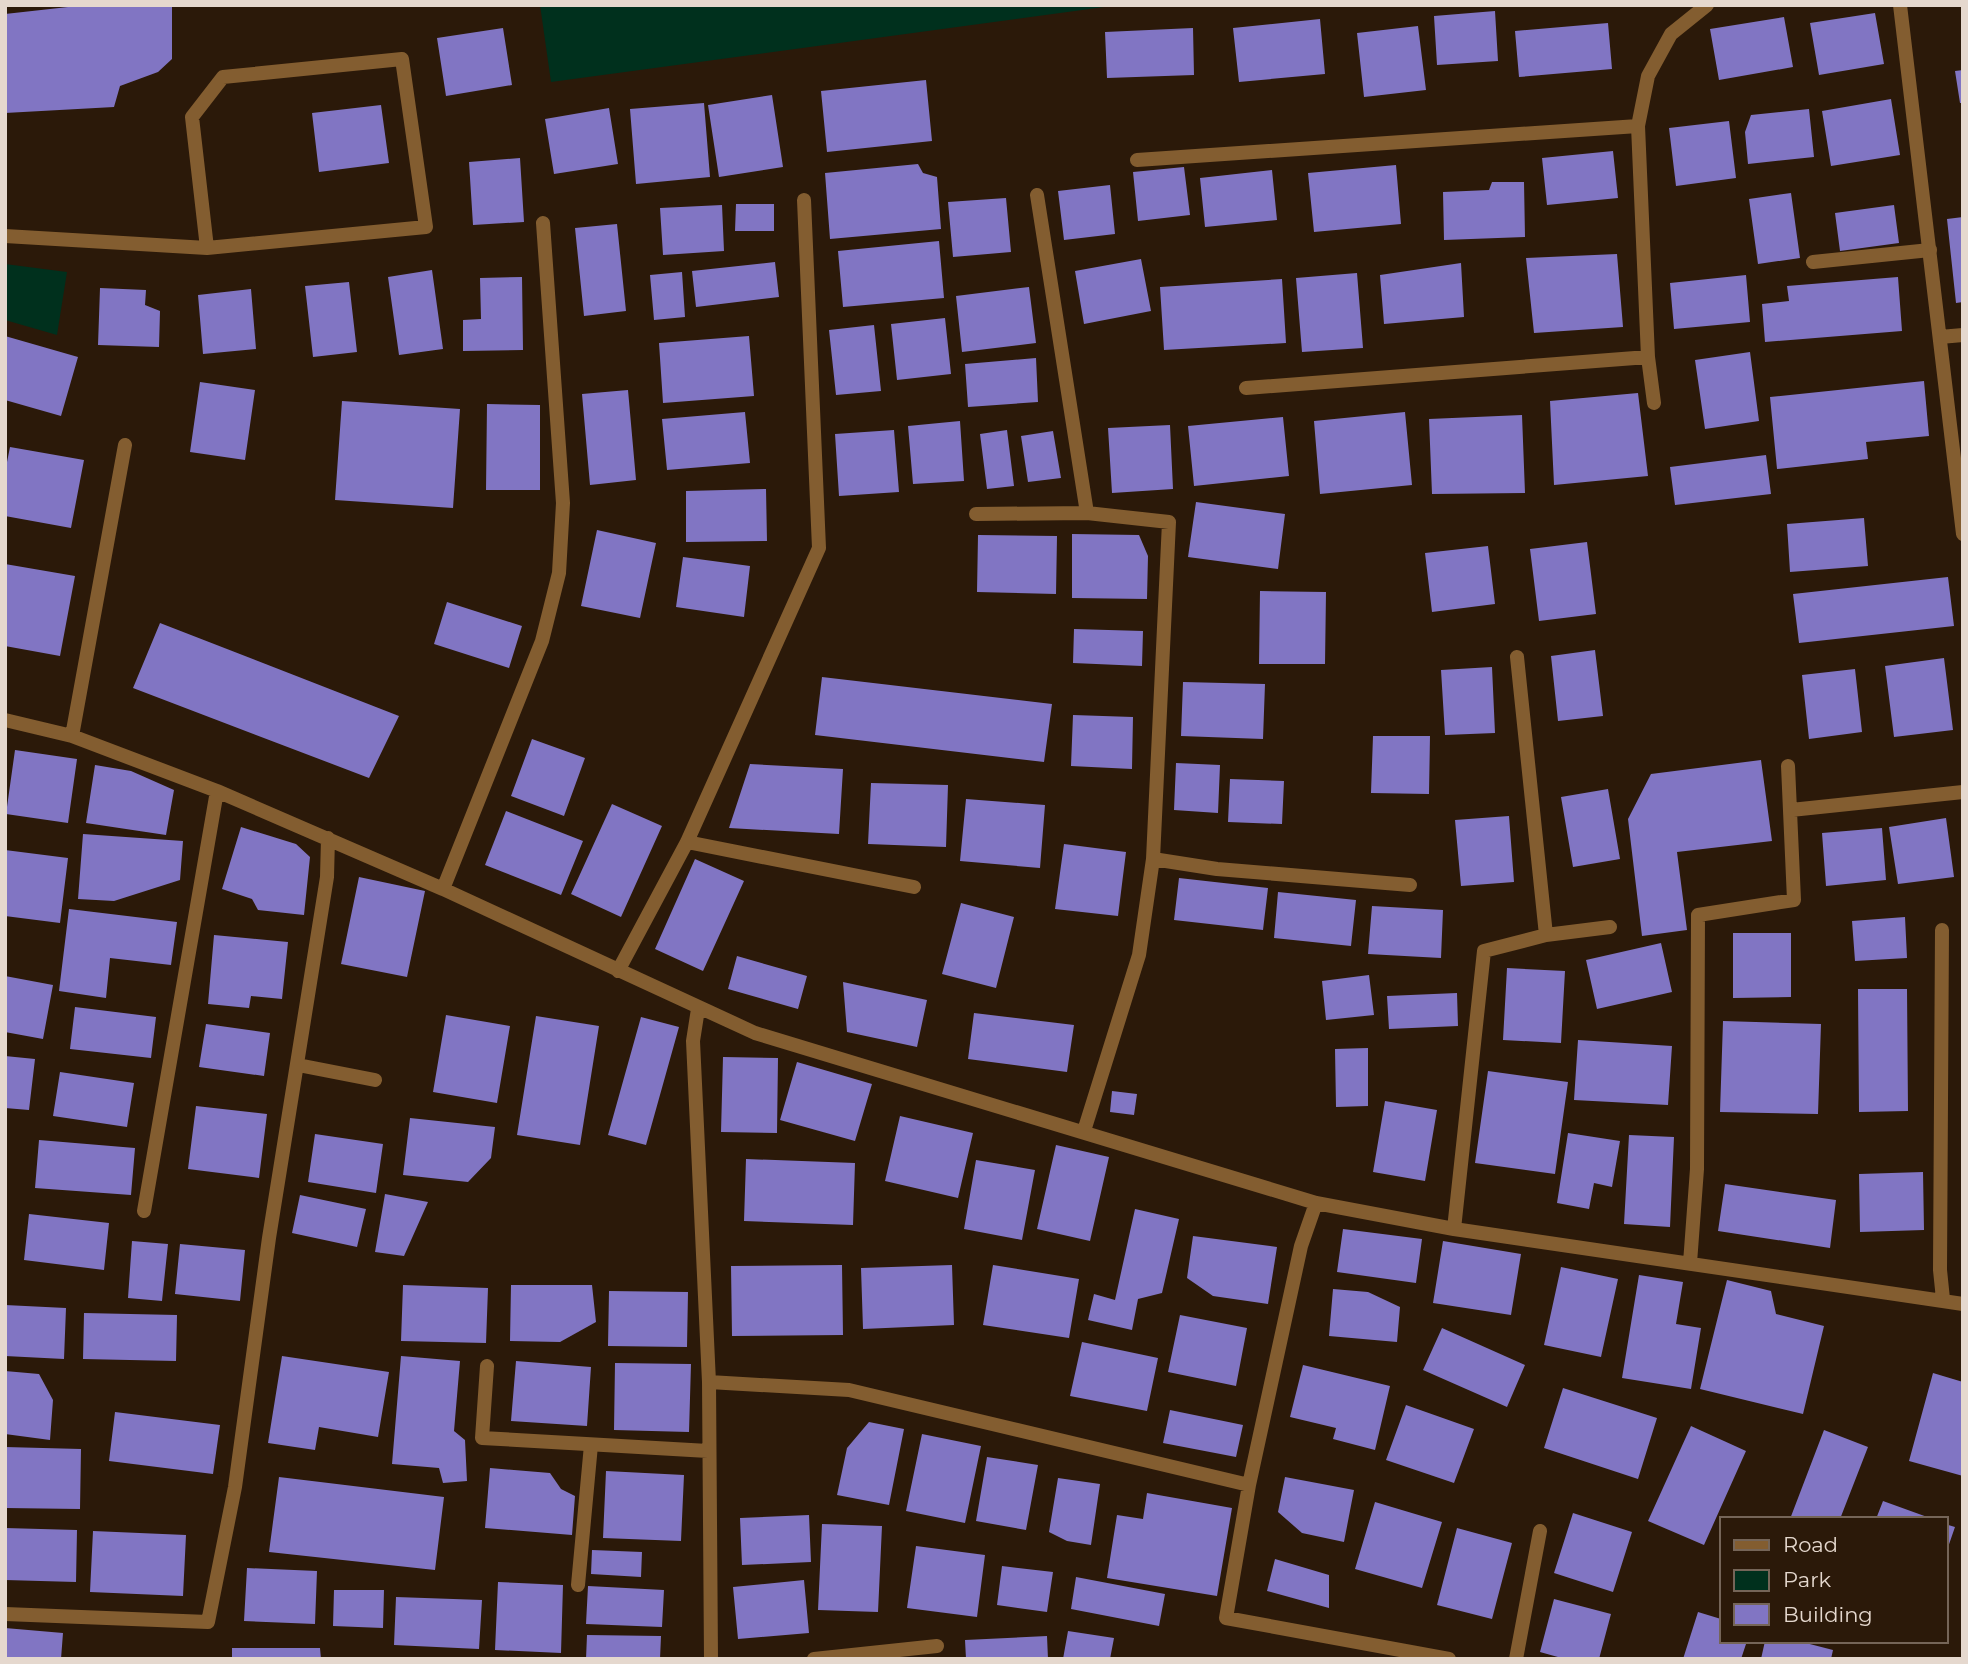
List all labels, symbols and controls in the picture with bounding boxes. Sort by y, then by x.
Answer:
legend [1720,1517,1947,1643]
text: Road [1783,1532,1838,1557]
text: Park [1783,1567,1831,1592]
text: Building [1783,1602,1873,1627]

